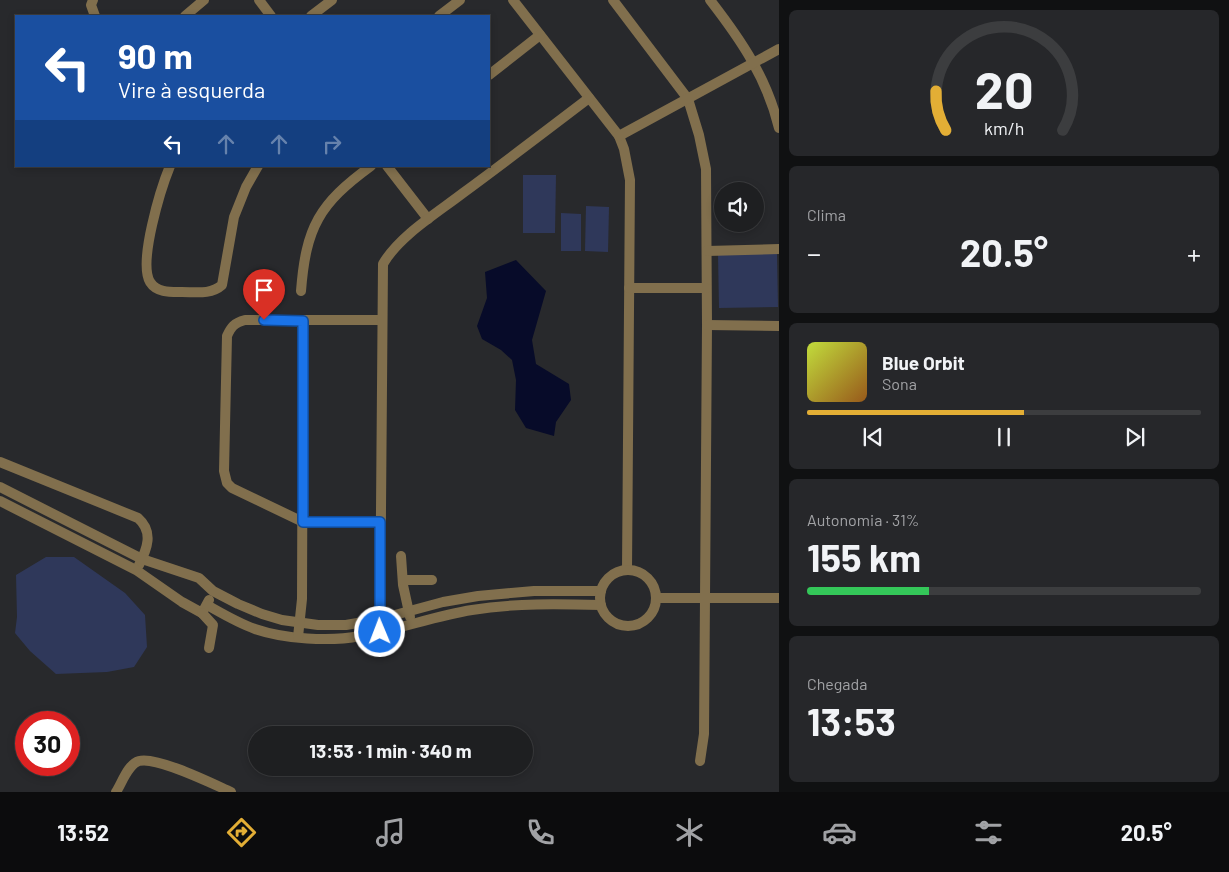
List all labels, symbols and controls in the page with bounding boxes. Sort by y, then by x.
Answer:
text: 90 m [118,34,193,76]
icon: left [35,35,100,100]
text: 20 [975,57,1033,119]
text: Vire à esquerda [118,76,265,102]
text: km/h [984,117,1024,139]
icon: left [159,130,187,158]
icon: ahead [212,130,240,158]
icon: ahead [265,130,293,158]
icon: right [318,130,346,158]
map controls [714,182,764,232]
button: sound [714,182,764,232]
text: Clima [807,205,846,224]
text: 20.5° [960,229,1048,275]
text: − [807,236,821,270]
text: + [1187,236,1201,270]
pin [243,269,285,320]
icon: arrive [250,276,278,304]
text: Blue Orbit [882,351,965,374]
text: Sona [882,374,917,393]
icon: previous [859,423,887,451]
icon: pause [990,423,1018,451]
icon: next [1121,423,1149,451]
text: Autonomia · 31% [807,510,919,529]
text: 155 km [807,534,921,580]
position arrow [353,605,405,657]
text: Chegada [807,674,867,693]
text: 13:53 [807,698,896,744]
speed limit sign: 30 [15,711,80,776]
text: 13:53 · 1 min · 340 m [309,739,472,762]
icon: directions [224,815,259,850]
icon: music [373,815,408,850]
icon: phone [523,815,558,850]
icon: climate [672,815,707,850]
icon: car [822,815,857,850]
icon: filters [971,815,1006,850]
text: 13:52 [57,819,109,845]
text: 20.5° [1121,819,1172,845]

